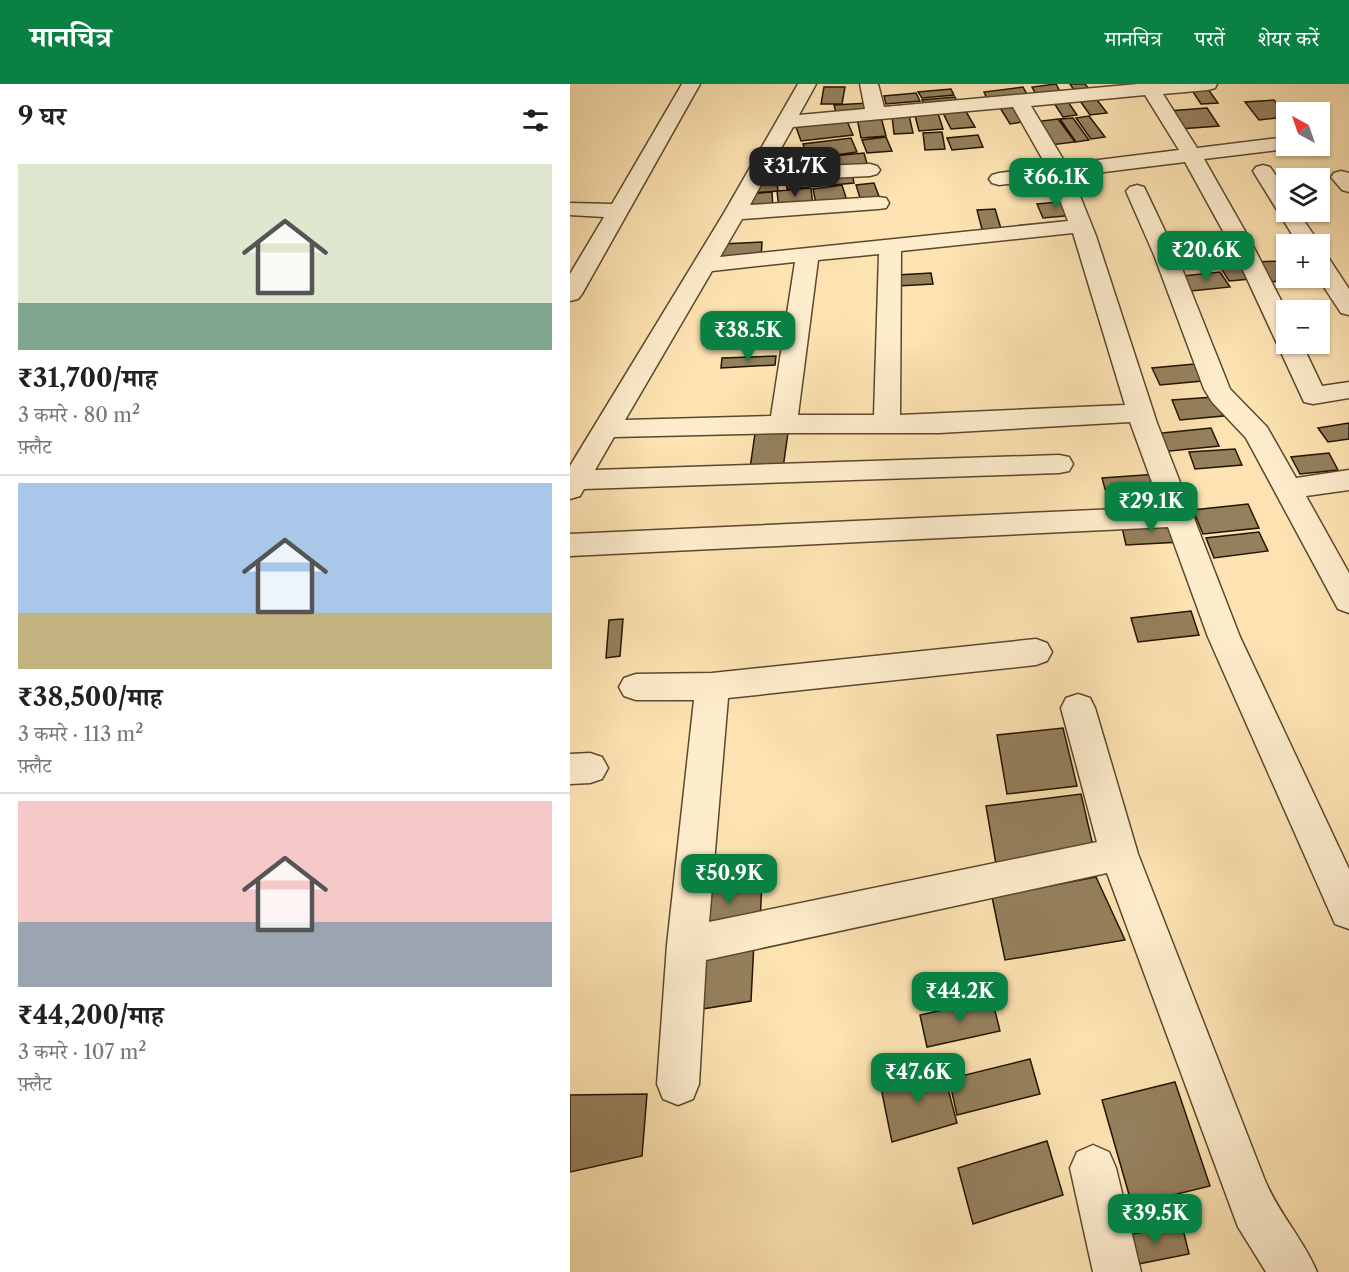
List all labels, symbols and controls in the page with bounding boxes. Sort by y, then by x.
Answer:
text: मानचित्र [30,20,112,54]
text: मानचित्र [1105,26,1162,51]
text: परतें [1195,26,1225,51]
text: शेयर करें [1258,26,1319,51]
text: 9 घर [18,100,66,132]
north arrow [1276,102,1330,156]
map controls [1276,102,1330,354]
icon: filters [519,104,552,137]
pin: ₹31.7K [746,147,844,198]
text: ₹31.7K [763,154,827,178]
pin: ₹66.1K [1007,158,1105,209]
text: ₹66.1K [1023,165,1089,189]
button: layers [1276,168,1330,222]
icon: home [231,203,339,311]
pin: ₹20.6K [1157,231,1255,282]
button: + [1276,234,1330,288]
text: ₹20.6K [1171,238,1241,262]
button: − [1276,300,1330,354]
pin: ₹38.5K [699,311,797,362]
text: ₹38.5K [714,318,782,342]
text: ₹31,700/माह [18,362,157,394]
text: 3 कमरे · 80 m² [18,403,140,427]
text: फ़्लैट [18,435,51,459]
pin: ₹29.1K [1102,482,1200,533]
text: ₹29.1K [1119,489,1183,513]
icon: home [231,522,339,630]
text: ₹38,500/माह [18,681,162,713]
text: 3 कमरे · 113 m² [18,722,143,746]
text: फ़्लैट [18,754,51,778]
icon: home [231,840,339,948]
pin: ₹50.9K [680,854,778,905]
text: ₹50.9K [695,861,763,885]
pin: ₹44.2K [911,972,1009,1023]
text: ₹44.2K [926,979,994,1003]
text: ₹44,200/माह [18,999,164,1031]
text: 3 कमरे · 107 m² [18,1040,147,1064]
pin: ₹47.6K [869,1053,967,1104]
text: ₹47.6K [885,1060,951,1084]
text: फ़्लैट [18,1072,51,1096]
pin: ₹39.5K [1106,1194,1204,1245]
text: ₹39.5K [1122,1201,1188,1225]

